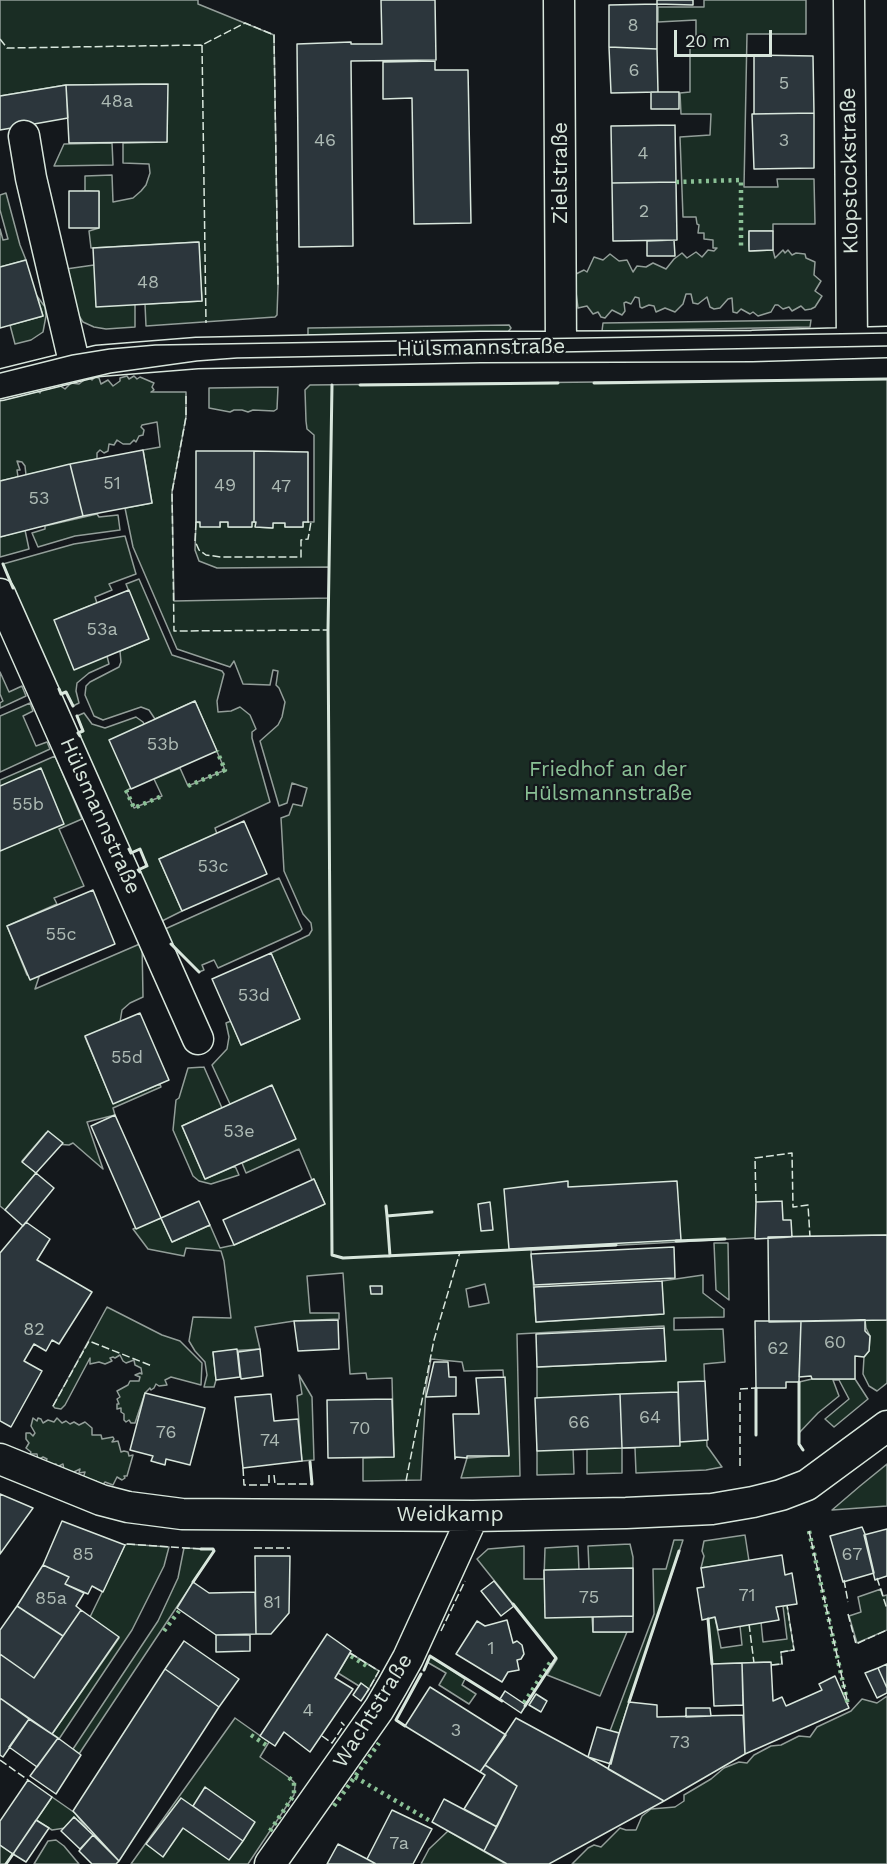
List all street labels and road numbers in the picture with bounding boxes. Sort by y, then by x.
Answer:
street label: Klopstockstraße [836,87,864,255]
street label: Zielstraße [548,122,574,224]
street label: Hülsmannstraße [396,334,566,362]
street label: Hülsmannstraße [54,734,146,898]
street label: Weidkamp [396,1502,504,1528]
street label: Wachtstraße [328,1649,418,1773]

